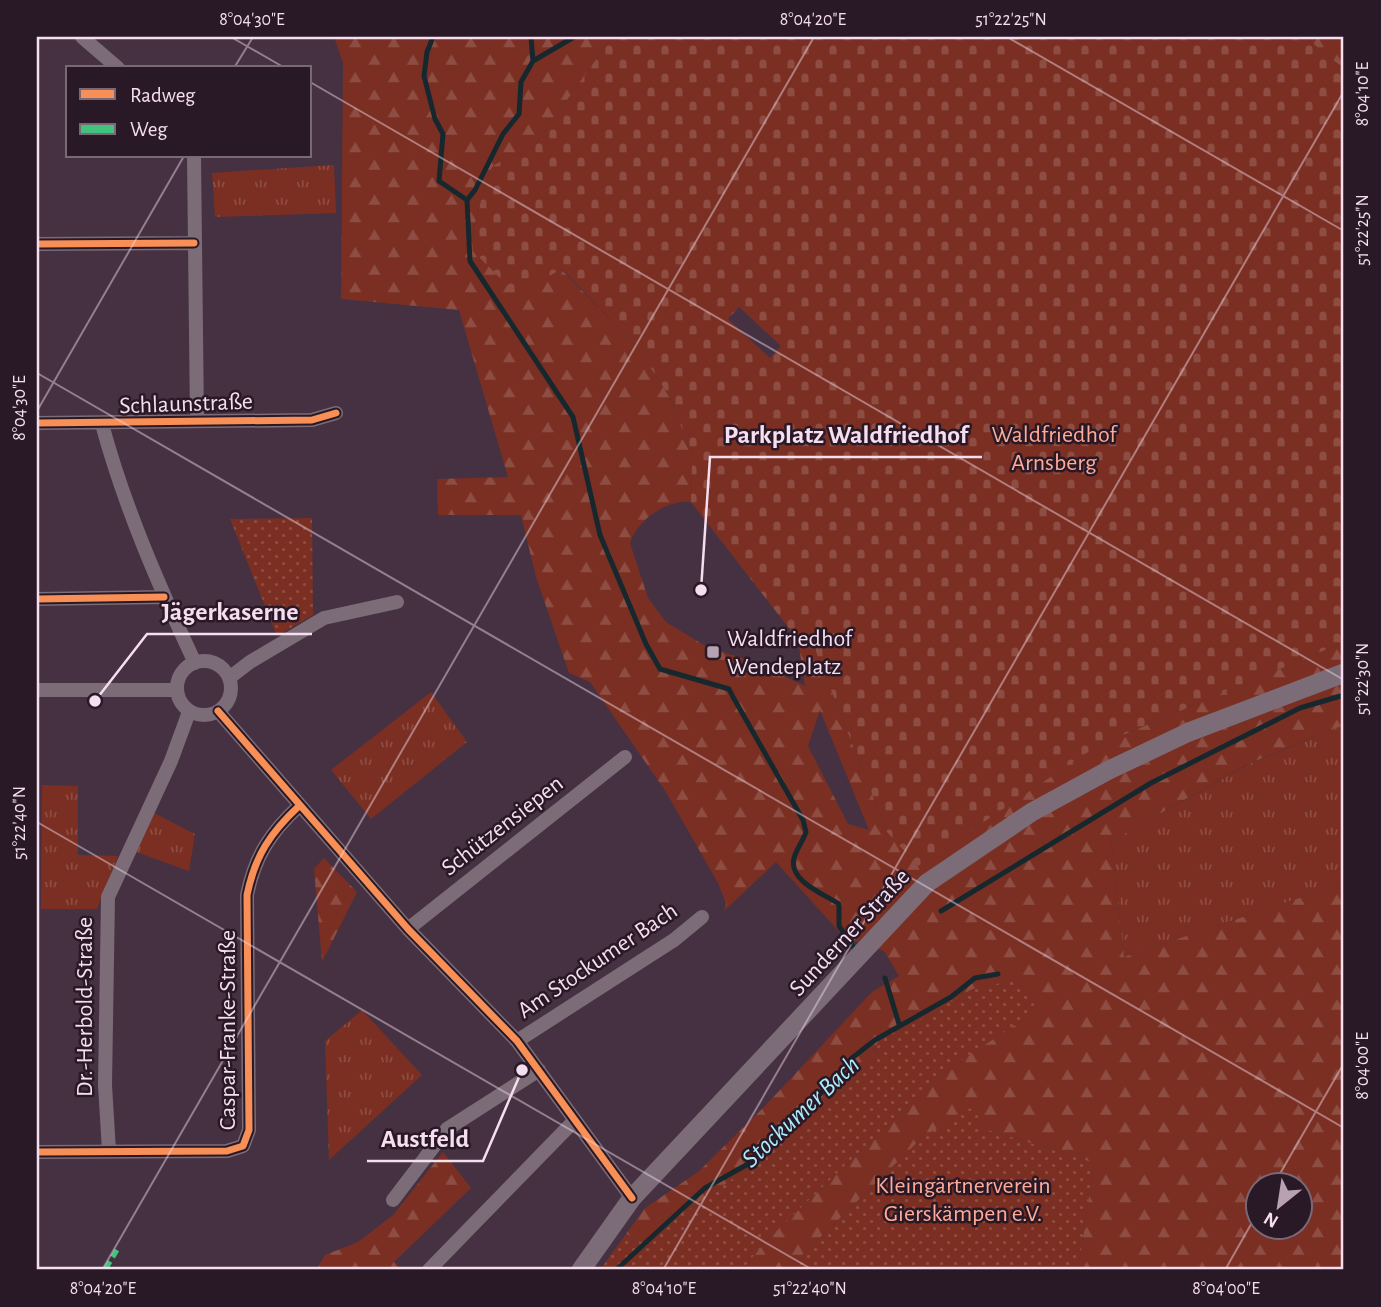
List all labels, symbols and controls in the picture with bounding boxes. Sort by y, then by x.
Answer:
text: 8°04'30"E [219,11,285,29]
text: 8°04'20"E [780,11,847,29]
text: 51°22'25"N [975,11,1047,29]
text: 8°04'10"E [1354,61,1372,126]
legend [66,66,312,158]
text: Radweg [130,85,196,106]
text: Weg [130,119,168,140]
text: 51°22'25"N [1354,194,1372,266]
text: 8°04'30"E [11,375,29,441]
street label: Schlaunstraße [119,390,253,418]
callout: Parkplatz Waldfriedhof [710,410,982,457]
text: Parkplatz Waldfriedhof [724,422,971,448]
park label: Waldfriedhof Arnsberg [992,423,1118,475]
callout: Jägerkaserne [147,587,312,634]
text: Jägerkaserne [161,599,299,625]
place label: Waldfriedhof Wendeplatz [727,627,854,679]
text: 51°22'30"N [1354,643,1372,715]
marker: Waldfriedhof Wendeplatz [705,644,721,660]
street label: Schützensiepen [437,771,568,880]
text: 51°22'40"N [11,786,29,860]
street label: Sunderner Straße [785,864,914,1001]
street label: Am Stockumer Bach [513,899,682,1023]
street label: Dr.-Herbold-Straße [73,917,97,1097]
street label: Caspar-Franke-Straße [216,930,240,1130]
text: 8°04'00"E [1354,1032,1372,1100]
water label: Stockumer Bach [737,1051,864,1172]
callout: Austfeld [367,1114,483,1161]
text: Austfeld [381,1126,470,1152]
north arrow [1244,1170,1314,1240]
park label: Kleingärtnerverein Gierskämpen e.V. [875,1174,1051,1226]
text: N [1261,1208,1282,1231]
text: 8°04'20"E [70,1280,137,1298]
text: 8°04'10"E [632,1280,697,1298]
text: 51°22'40"N [773,1280,847,1298]
text: 8°04'00"E [1192,1280,1260,1298]

